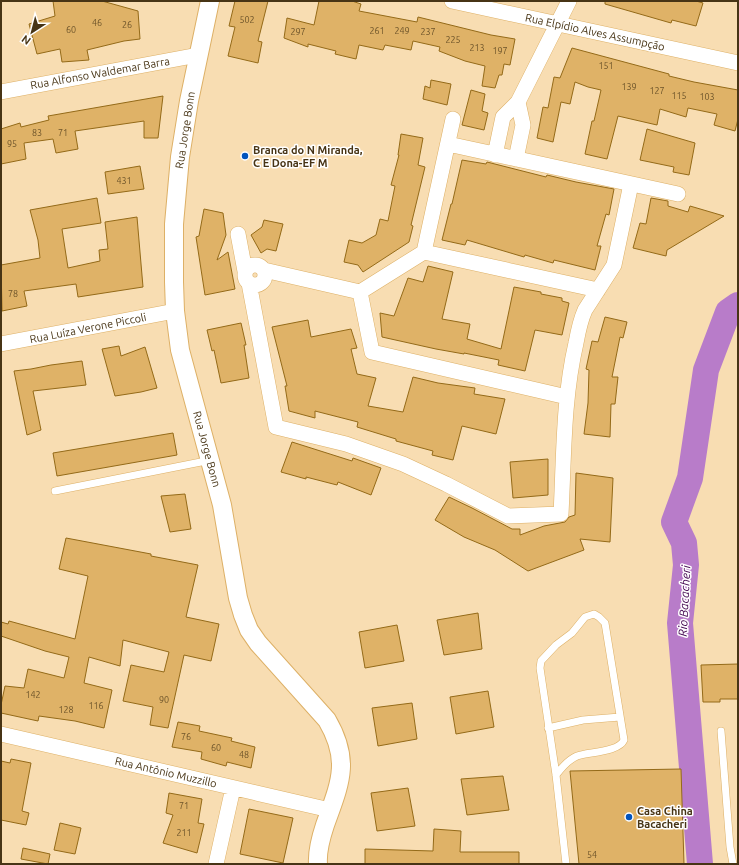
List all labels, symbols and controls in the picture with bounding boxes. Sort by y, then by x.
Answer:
street label: Rua Elpídio Alves Assumpção [524,11,666,53]
north arrow [12,12,52,52]
house number: 502 [239,15,255,25]
house number: 46 [92,18,102,28]
house number: 26 [122,20,132,30]
house number: 60 [66,25,76,35]
house number: 261 [369,26,385,36]
house number: 249 [394,26,410,36]
house number: 297 [290,27,306,37]
house number: 237 [420,27,436,37]
text: N [19,33,33,47]
house number: 225 [445,35,461,45]
house number: 213 [469,43,485,53]
house number: 197 [492,46,508,56]
street label: Rua Alfonso Waldemar Barra [29,55,171,91]
house number: 151 [598,61,614,71]
house number: 139 [621,82,637,92]
house number: 127 [649,86,665,96]
street label: Rua Jorge Bonn [173,90,197,170]
house number: 115 [671,91,687,101]
house number: 103 [699,92,715,102]
house number: 83 [32,128,42,138]
house number: 71 [58,128,68,138]
house number: 95 [7,139,17,149]
place label: Branca do N Miranda, C E Dona-EF M [253,144,363,169]
marker: Branca do N Miranda, C E Dona-EF M [240,151,250,161]
house number: 431 [116,176,132,186]
house number: 78 [8,289,18,299]
street label: Rua Luíza Verone Piccoli [29,311,147,345]
street label: Rua Jorge Bonn [191,410,223,488]
water label: Rio Bacacheri [676,564,692,637]
house number: 142 [25,690,41,700]
house number: 90 [159,695,169,705]
house number: 116 [88,701,104,711]
house number: 128 [58,705,74,715]
house number: 76 [181,732,191,742]
house number: 60 [211,743,221,753]
house number: 48 [239,750,249,760]
street label: Rua Antônio Muzzillo [114,754,218,790]
house number: 71 [179,801,189,811]
place label: Casa China Bacacheri [637,805,693,830]
marker: Casa China Bacacheri [624,812,634,822]
house number: 211 [176,828,192,838]
house number: 54 [587,850,597,860]

